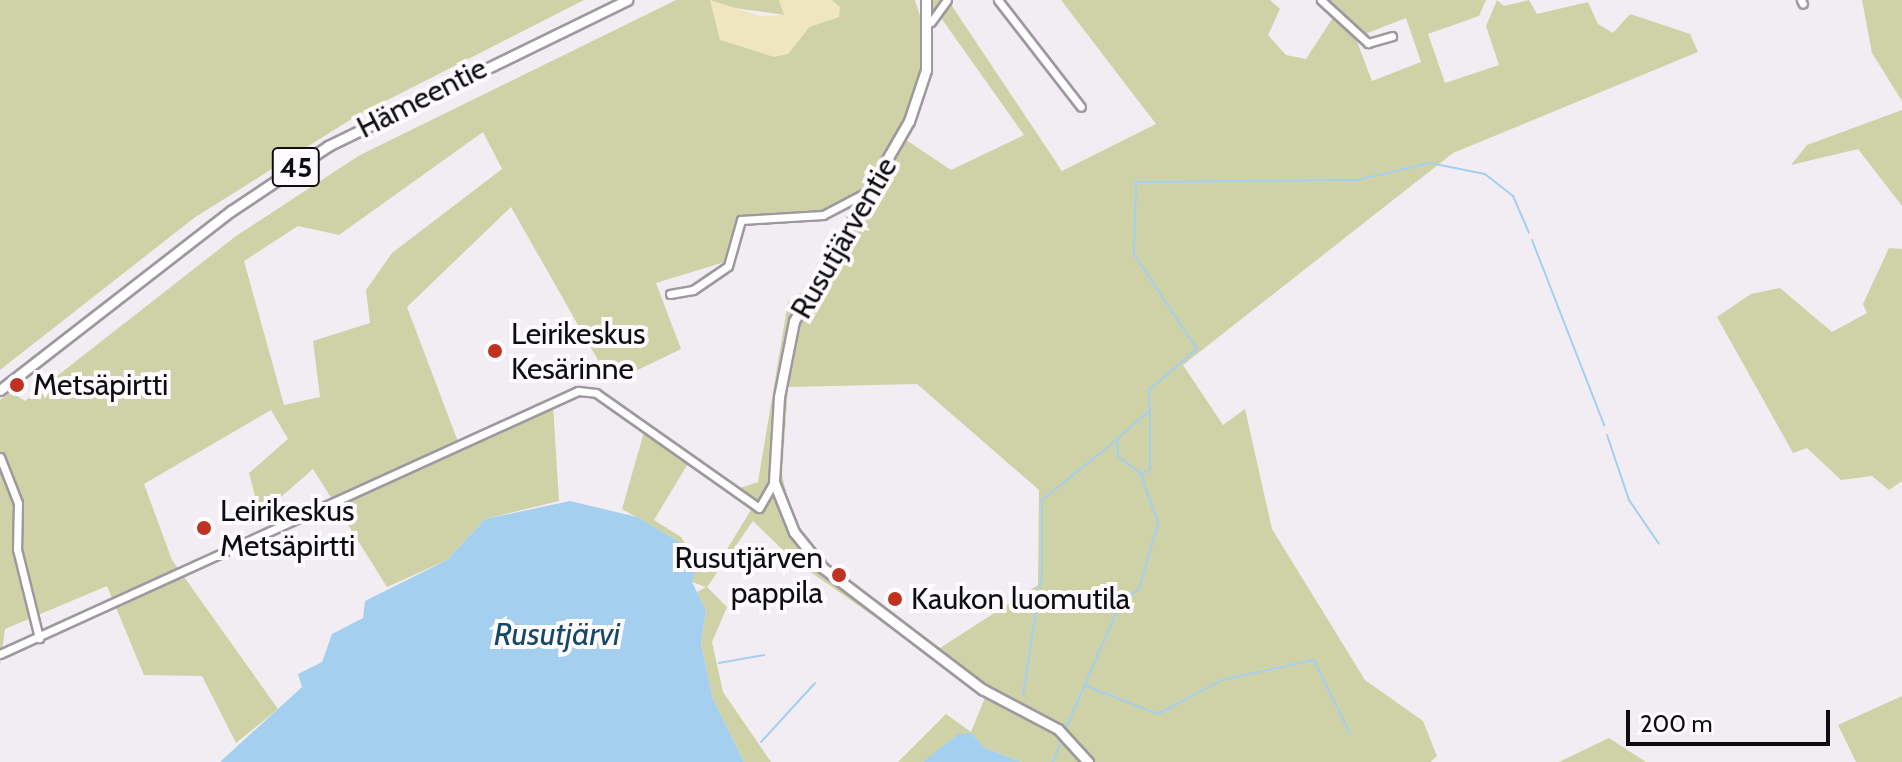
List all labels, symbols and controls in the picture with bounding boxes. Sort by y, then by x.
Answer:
street label: Hämeentie [351,50,493,146]
road number: 45 [270,143,322,191]
street label: Rusutjärventie [783,151,905,325]
place label: Leirikeskus Kesärinne [511,316,645,386]
marker: Leirikeskus Kesärinne [486,342,504,360]
place label: Metsäpirtti [33,367,168,403]
marker: Metsäpirtti [8,376,26,394]
place label: Leirikeskus Metsäpirtti [220,493,355,564]
marker: Leirikeskus Metsäpirtti [195,519,213,537]
place label: Rusutjärven pappila [674,540,823,610]
marker: Rusutjärven pappila [830,566,848,584]
place label: Kaukon luomutila [911,581,1130,617]
marker: Kaukon luomutila [886,590,904,608]
water label: Rusutjärvi [494,615,620,653]
scale bar [1630,694,1834,744]
text: 200 m [1640,709,1713,738]

